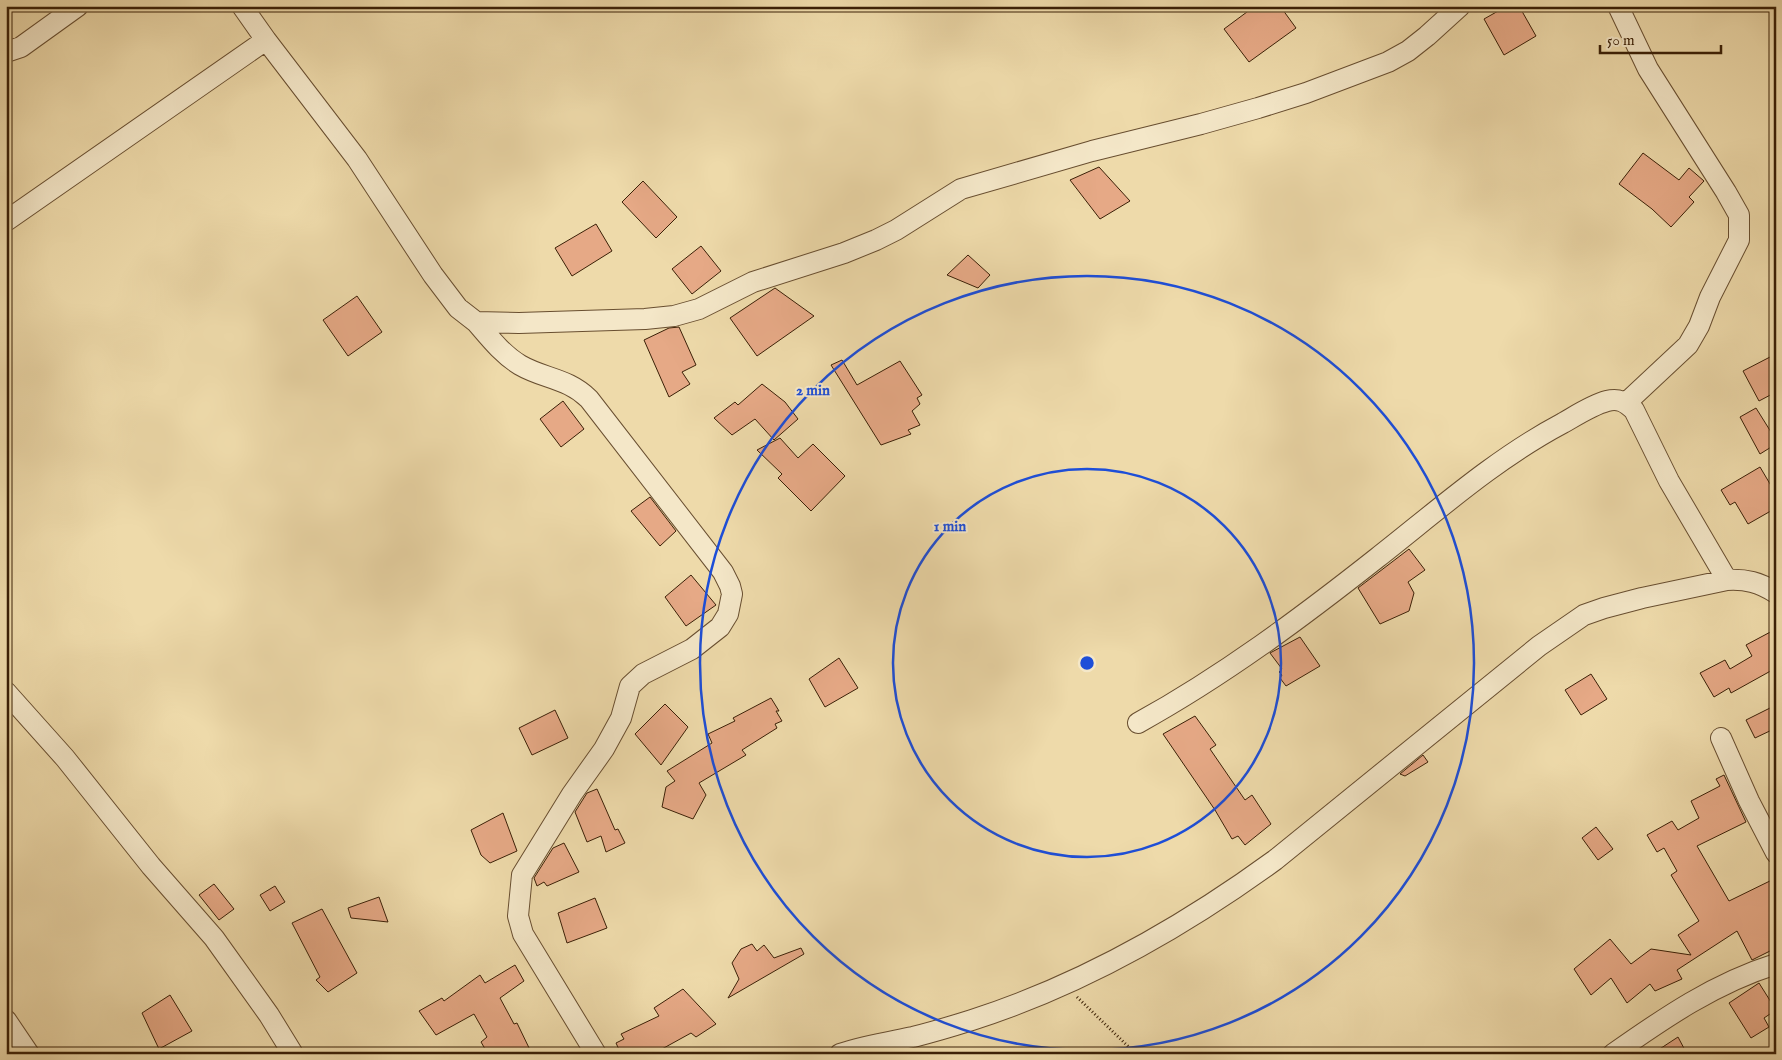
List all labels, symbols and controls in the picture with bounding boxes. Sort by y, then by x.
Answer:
scale bar [1600,22,1721,54]
text: 50 m [1607,31,1635,50]
text: 2 min [796,381,830,400]
text: 1 min [934,517,966,536]
centre of rings [1078,654,1096,672]

